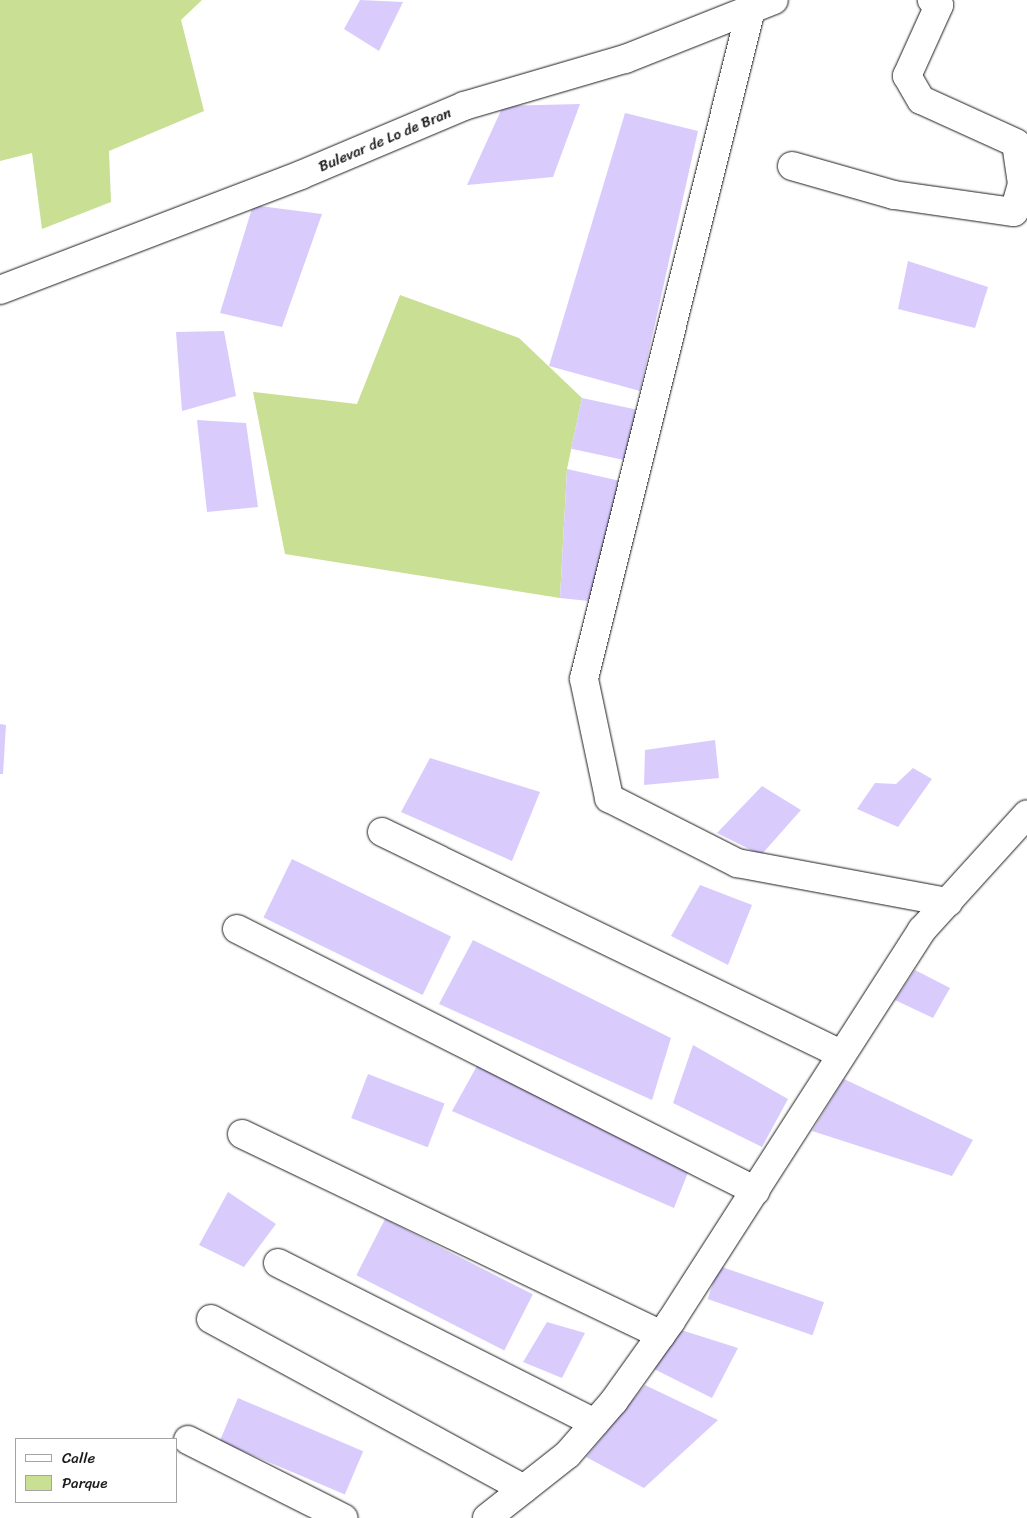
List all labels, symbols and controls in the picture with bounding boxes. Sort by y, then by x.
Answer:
street label: Bulevar de Lo de Bran [316,104,454,176]
legend [15,1438,178,1503]
text: Calle [62,1445,95,1471]
text: Parque [62,1470,107,1496]

